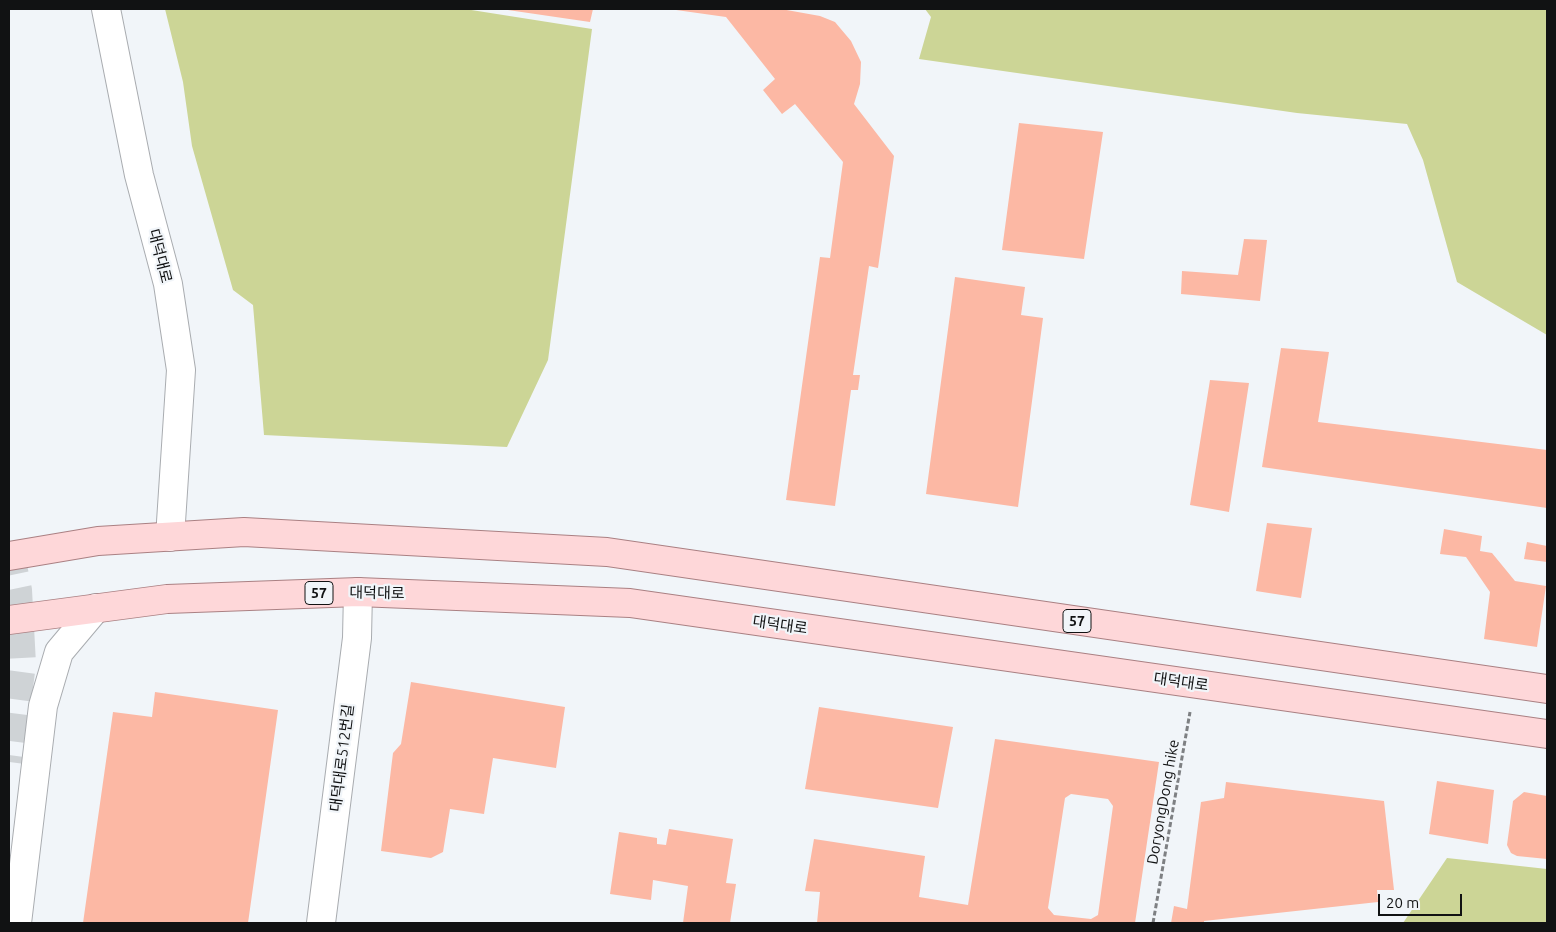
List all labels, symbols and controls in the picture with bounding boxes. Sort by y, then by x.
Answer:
street label: 대덕대로 [145,227,175,285]
road number: 57 [305,582,333,604]
street label: 대덕대로 [349,584,405,602]
road number: 57 [1063,610,1091,632]
street label: 대덕대로 [751,612,809,638]
street label: 대덕대로 [1152,669,1210,695]
street label: 대덕대로512번길 [326,703,358,813]
street label: DoryongDong hike [1143,738,1183,866]
scale bar [1381,884,1465,916]
text: 20 m [1386,894,1419,911]

